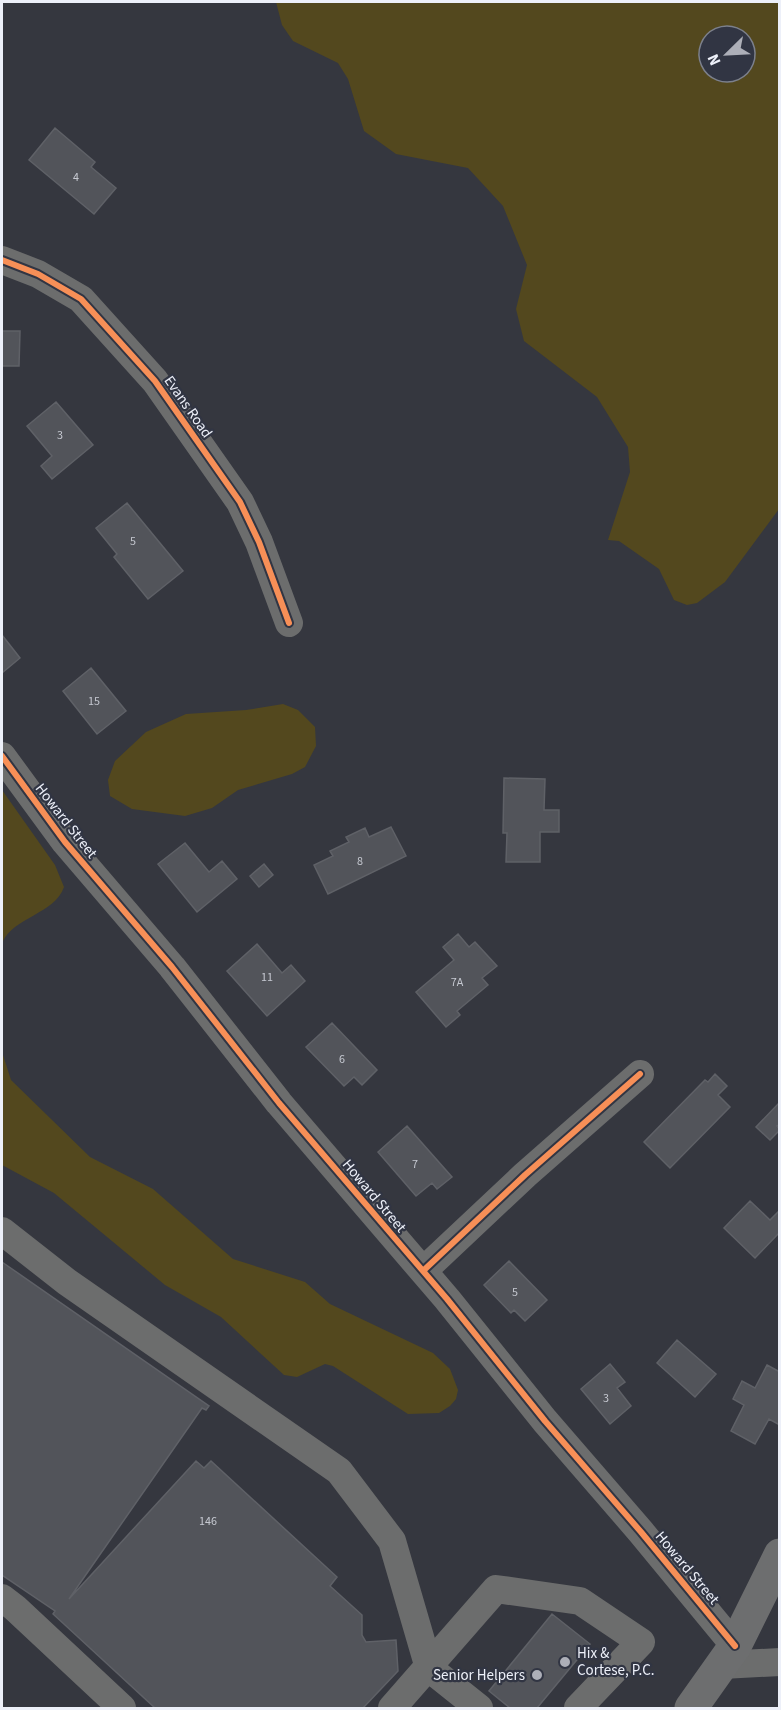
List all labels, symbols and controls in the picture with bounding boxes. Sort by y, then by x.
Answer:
north arrow [697,24,757,84]
text: N [702,50,726,69]
house number: 4 [73,169,79,186]
street label: Evans Road [159,372,217,442]
house number: 3 [57,427,63,444]
house number: 5 [130,533,136,550]
house number: 15 [88,693,100,710]
street label: Howard Street [30,779,102,863]
house number: 8 [357,853,363,870]
house number: 11 [261,969,273,986]
house number: 7A [451,974,464,991]
house number: 6 [339,1051,345,1068]
street label: Howard Street [337,1155,411,1237]
house number: 7 [412,1156,418,1173]
house number: 5 [512,1284,518,1301]
house number: 3 [603,1390,609,1407]
house number: 146 [199,1513,217,1530]
street label: Howard Street [650,1527,724,1609]
place label: Hix & Cortese, P.C. [577,1643,655,1681]
marker: Hix & Cortese, P.C. [558,1655,572,1669]
place label: Senior Helpers [433,1665,525,1686]
marker: Senior Helpers [530,1668,544,1682]

